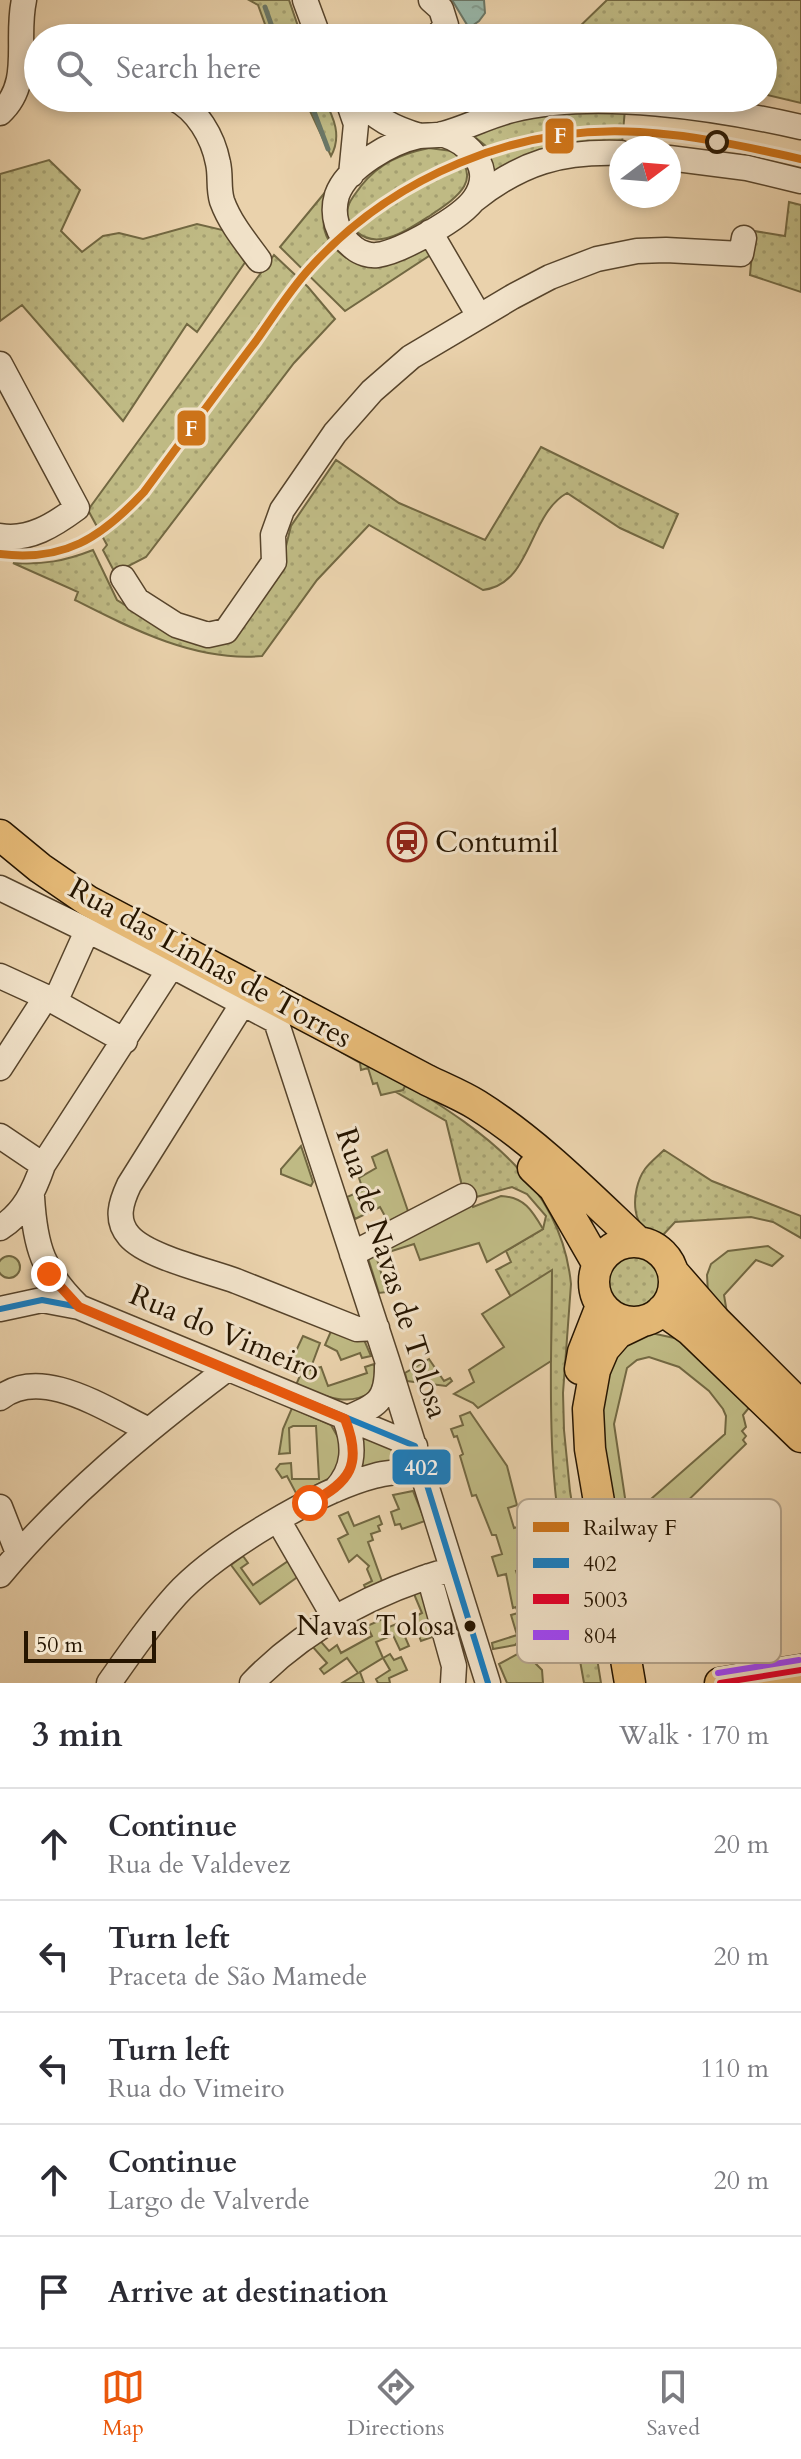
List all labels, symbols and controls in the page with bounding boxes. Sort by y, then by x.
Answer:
search box [24,24,777,112]
icon: search [52,46,96,90]
text: Search here [116,48,261,89]
line badge: F [544,117,575,155]
text: F [553,121,567,151]
unlabelled marker [706,131,728,153]
north arrow [609,136,681,208]
line badge: F [176,409,207,447]
text: F [184,414,198,444]
station icon: Contumil [386,821,428,863]
place label: Contumil [435,822,559,863]
street label: Rua das Linhas de Torres [61,868,359,1058]
street label: Rua de Navas de Tolosa [326,1122,458,1424]
route end [31,1256,67,1292]
street label: Rua do Vimeiro [123,1274,327,1392]
line badge: 402 [391,1448,452,1486]
text: 402 [404,1453,438,1483]
route start [292,1485,328,1521]
legend [517,1499,781,1663]
text: Railway F [583,1513,677,1543]
text: 402 [583,1549,617,1579]
text: 5003 [583,1585,628,1615]
place label: Navas Tolosa [296,1607,455,1645]
marker: Navas Tolosa [462,1618,478,1634]
text: 804 [583,1621,617,1651]
scale bar [24,1627,156,1663]
text: 50 m [36,1630,83,1660]
text: 3 min [32,1712,123,1758]
text: Walk · 170 m [619,1718,769,1753]
text: Continue [108,1806,237,1847]
icon: ahead [32,1822,76,1866]
text: 20 m [713,1827,769,1862]
text: Rua de Valdevez [108,1847,290,1882]
text: Turn left [108,1918,230,1959]
icon: left [32,1934,76,1978]
text: 20 m [713,1939,769,1974]
text: Praceta de São Mamede [108,1959,367,1994]
text: Turn left [108,2030,230,2071]
icon: left [32,2046,76,2090]
text: 110 m [700,2051,769,2086]
text: Rua do Vimeiro [108,2071,284,2106]
text: Continue [108,2142,237,2183]
icon: ahead [32,2158,76,2202]
text: 20 m [713,2163,769,2198]
text: Largo de Valverde [108,2183,310,2218]
icon: arrive [32,2270,76,2314]
text: Arrive at destination [108,2272,388,2313]
tab: Map [101,2365,145,2443]
tab: Directions [347,2365,444,2443]
tab: Saved [647,2365,700,2443]

